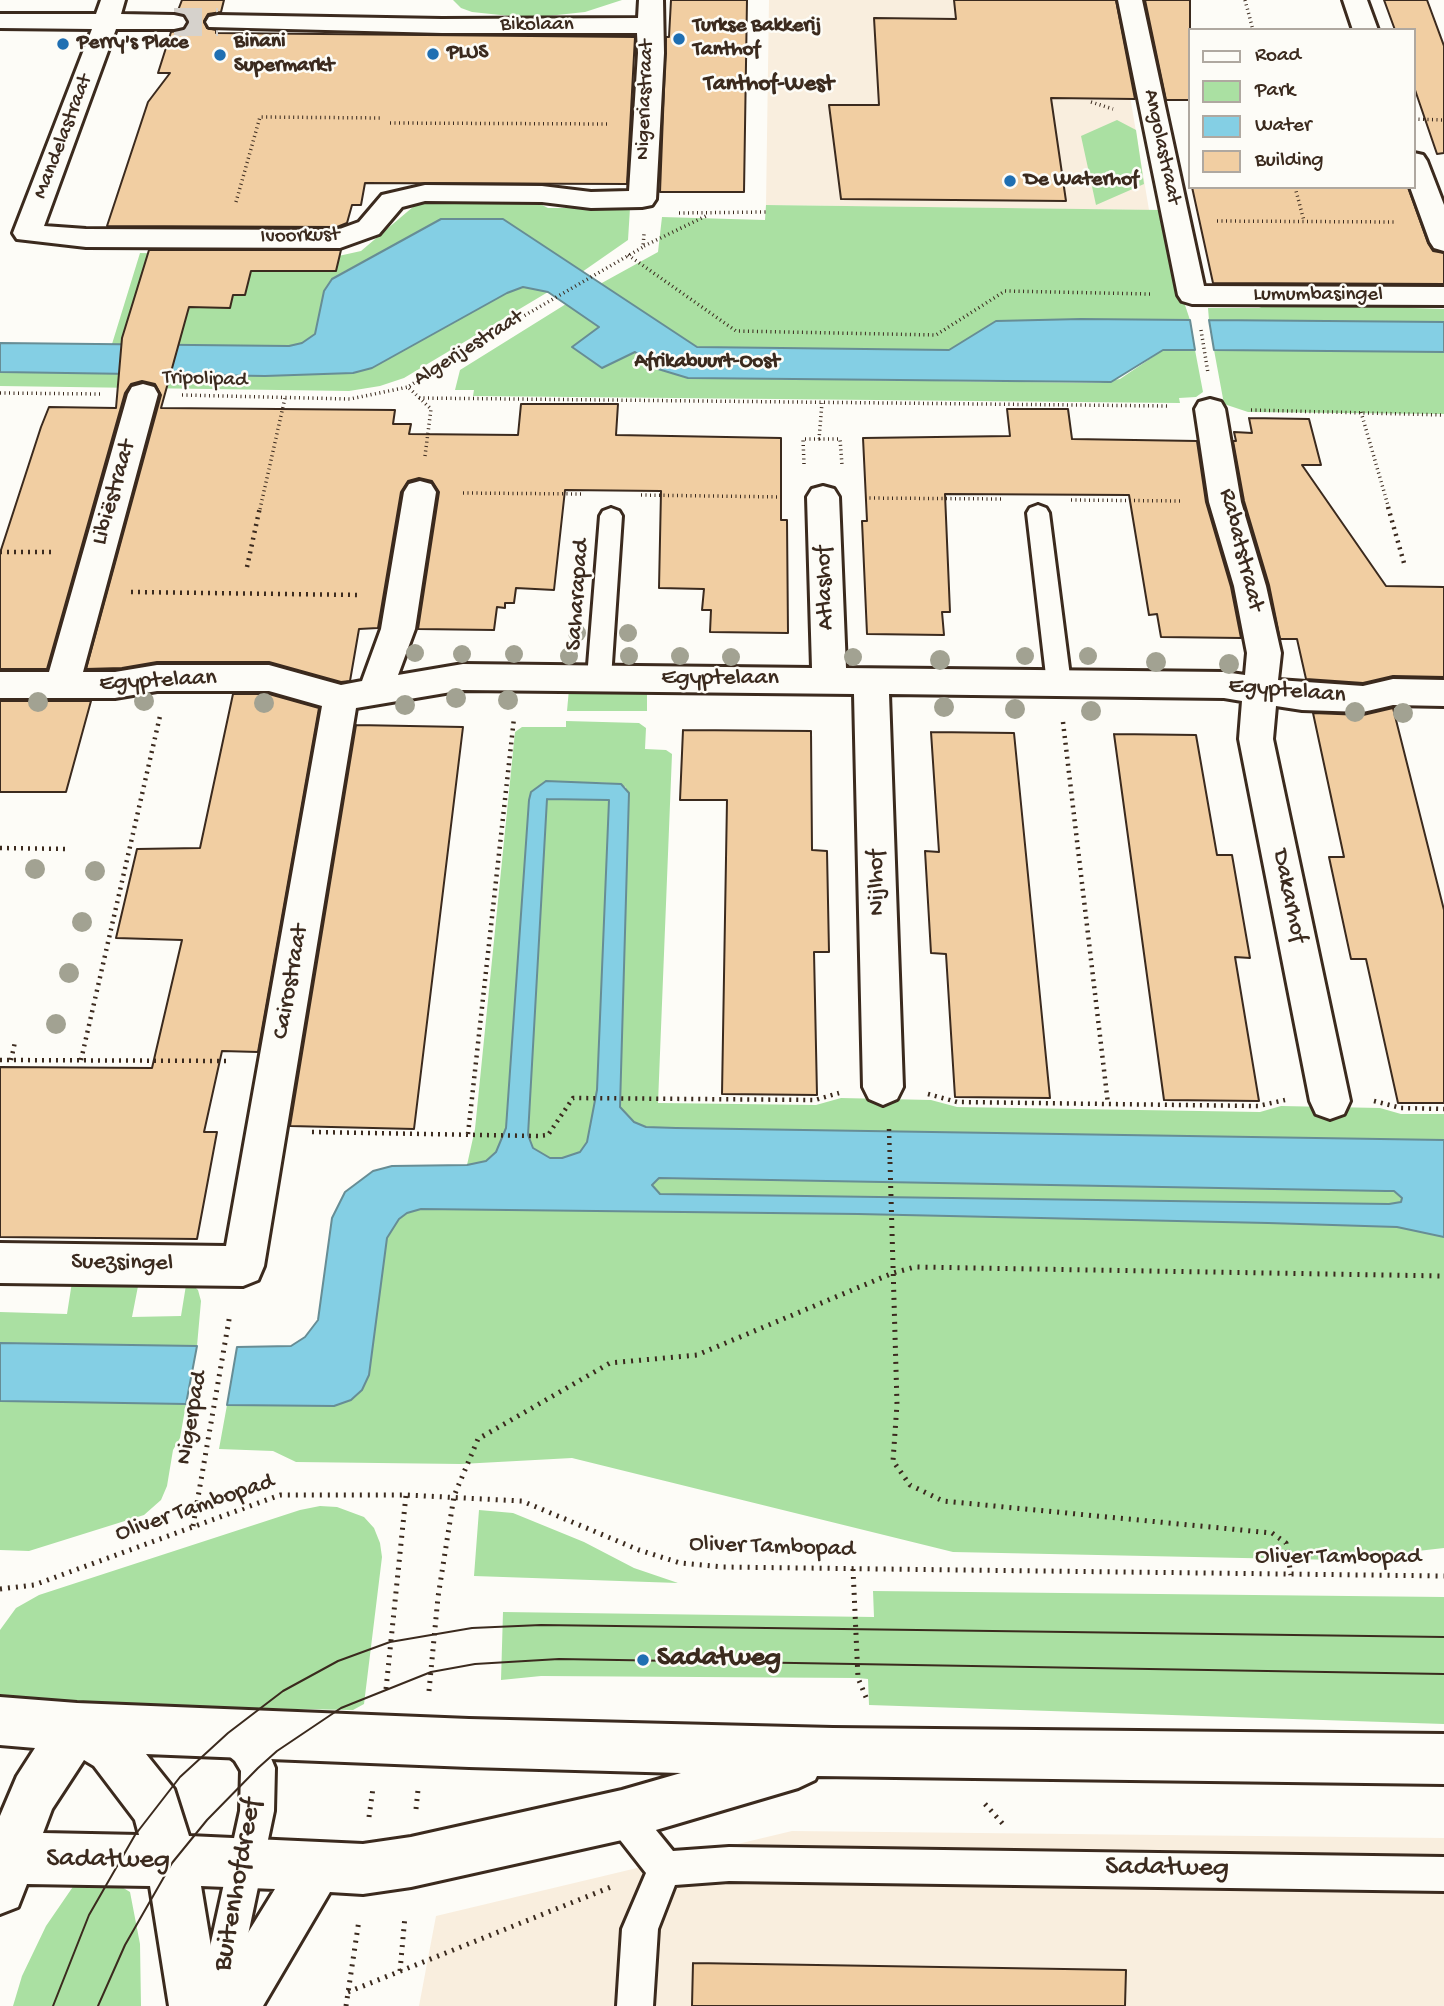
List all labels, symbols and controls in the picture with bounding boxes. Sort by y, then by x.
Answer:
street label: Bikolaan [500,13,574,39]
place label: Turkse Bakkerij Tanthof [693,14,821,64]
legend [1188,28,1416,189]
place label: Binani Supermarkt [234,30,334,80]
place label: Perry's Place [77,31,189,57]
marker: Turkse Bakkerij Tanthof [671,31,687,47]
marker: Perry's Place [55,36,71,52]
street label: Nigeriastraat [631,39,661,161]
place label: PLUS [447,41,488,67]
text: Road [1255,44,1301,69]
marker: PLUS [425,46,441,62]
marker: Binani Supermarkt [212,47,228,63]
street label: Mandelastraat [29,71,99,203]
district label: Tanthof-West [704,71,834,99]
text: Park [1255,79,1295,104]
street label: Angolastraat [1137,87,1185,207]
text: Water [1255,114,1311,139]
text: Building [1255,149,1324,174]
place label: De Waterhof [1024,168,1138,194]
marker: De Waterhof [1002,173,1018,189]
street label: Ivoorkust [260,223,340,251]
street label: Lumumbasingel [1253,283,1383,309]
street label: Algerijestraat [410,305,528,393]
district label: Afrikabuurt-Oost [634,350,780,376]
street label: Tripolipad [162,366,248,394]
street label: Libiëstraat [86,437,144,549]
street label: Rabatstraat [1211,486,1269,614]
street label: Saharapad [561,538,597,652]
street label: Atlashof [810,545,842,631]
street label: Egyptelaan [98,665,218,699]
street label: Egyptelaan [661,665,779,693]
street label: Egyptelaan [1227,673,1347,711]
street label: Dakarhof [1264,847,1312,945]
street label: Nijlhof [863,850,893,916]
street label: Cairostraat [268,922,316,1042]
street label: Suezsingel [71,1249,173,1279]
street label: Nigerpad [171,1369,215,1467]
street label: Oliver Tambopad [112,1468,278,1550]
street label: Oliver Tambopad [689,1531,855,1565]
street label: Oliver Tambopad [1255,1544,1421,1572]
place label: Sadatweg [657,1643,781,1677]
marker: Sadatweg [635,1652,651,1668]
street label: Buitenhofdreef [207,1796,271,1974]
street label: Sadatweg [46,1843,170,1879]
street label: Sadatweg [1105,1851,1229,1887]

